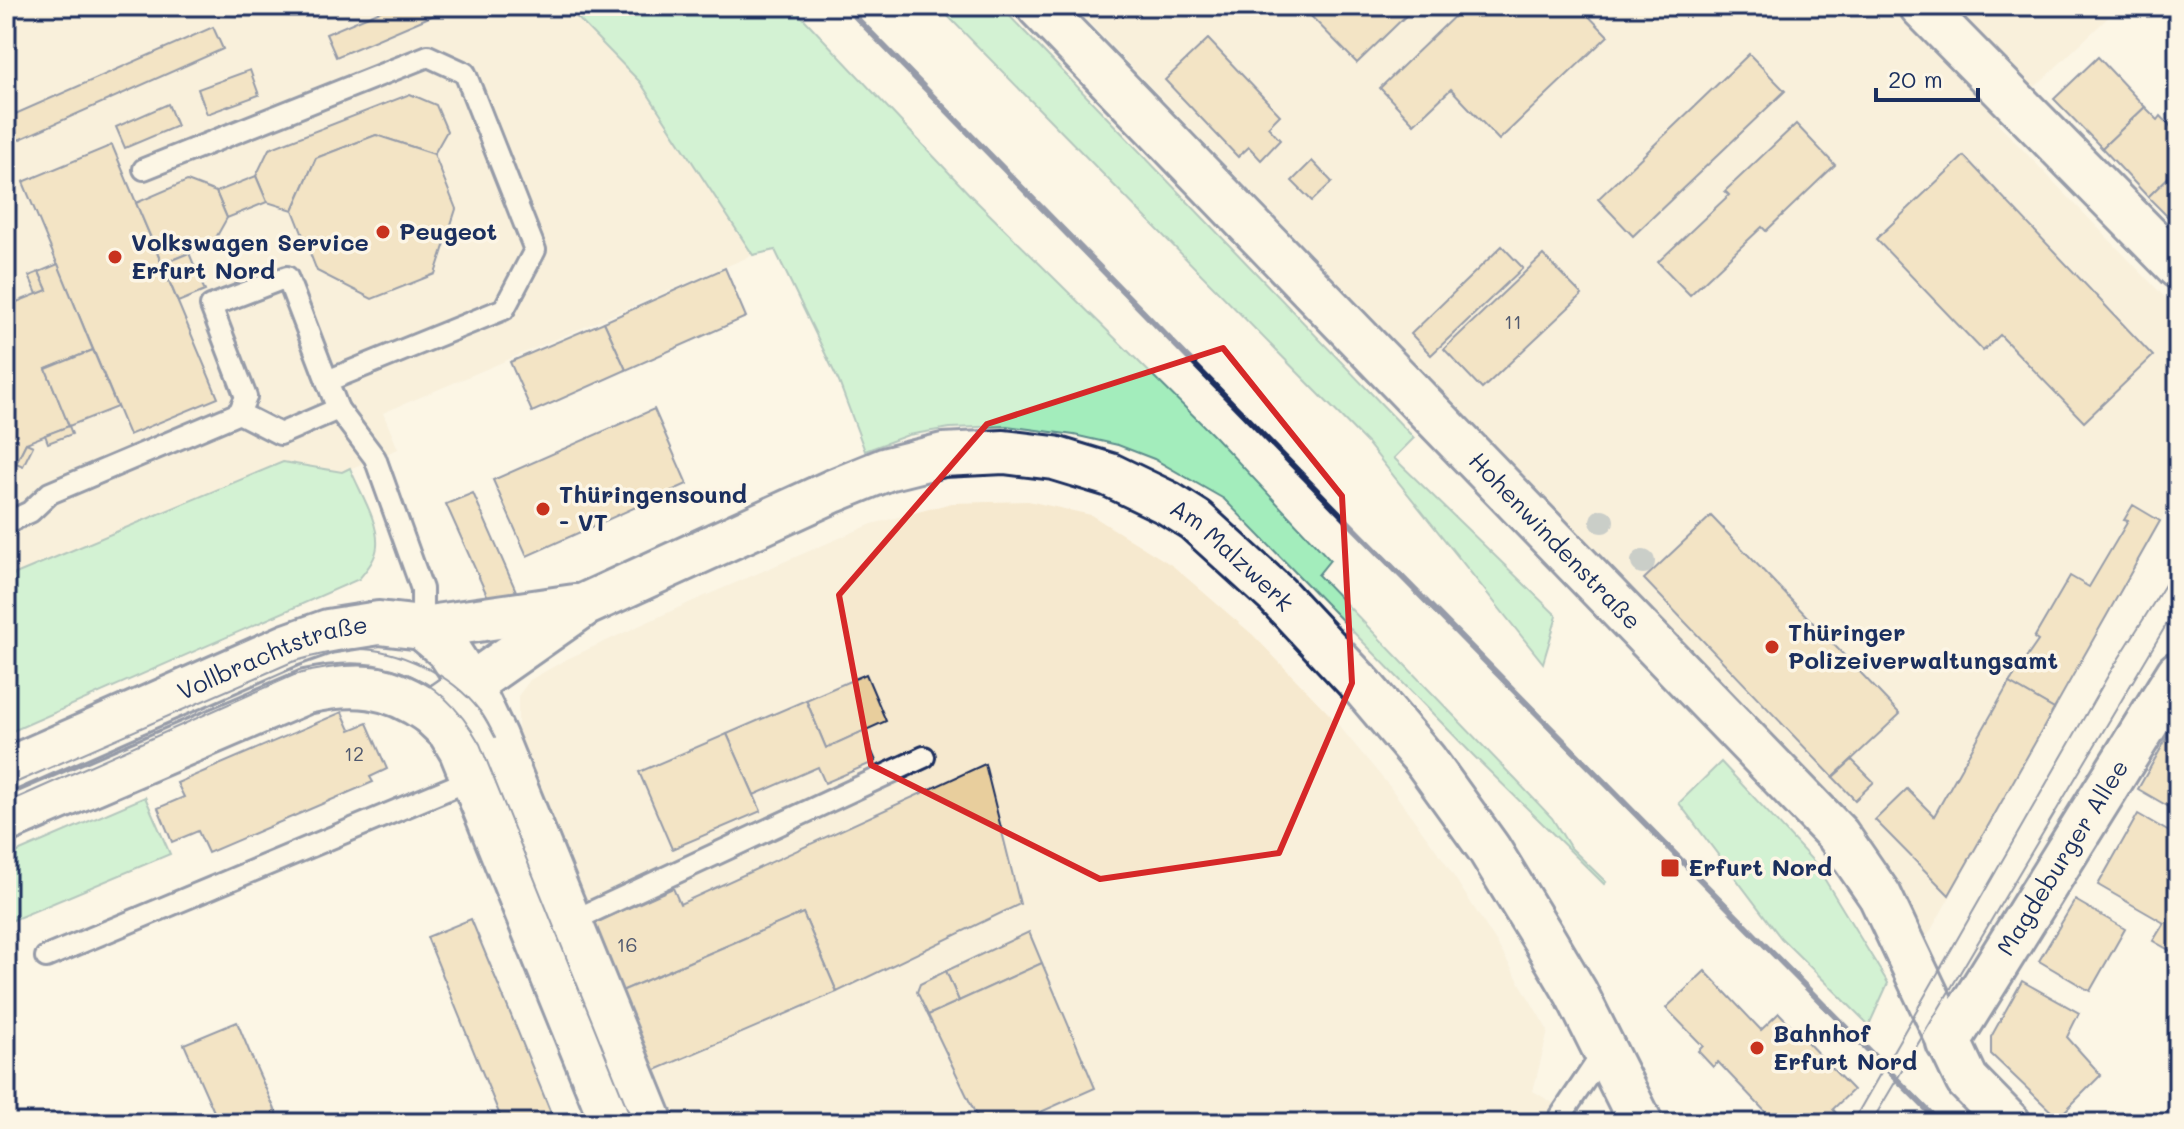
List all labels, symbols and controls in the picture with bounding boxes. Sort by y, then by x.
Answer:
scale bar [1876,52,1978,102]
text: 20 m [1888,63,1943,94]
place label: Peugeot [399,215,497,246]
marker: Peugeot [374,223,392,241]
place label: Volkswagen Service Erfurt Nord [131,226,369,285]
marker: Volkswagen Service Erfurt Nord [106,248,124,266]
house number: 11 [1504,308,1522,334]
street label: Hohenwindenstraße [1463,445,1648,636]
place label: Thüringensound - VT [559,478,747,537]
street label: Am Malzwerk [1165,491,1301,617]
marker: Thüringensound - VT [534,500,552,518]
street label: Vollbrachtstraße [172,608,370,706]
place label: Thüringer Polizeiverwaltungsamt [1788,616,2058,675]
marker: Thüringer Polizeiverwaltungsamt [1763,638,1781,656]
house number: 12 [344,740,364,766]
street label: Magdeburger Allee [1989,753,2135,961]
place label: Erfurt Nord [1688,851,1832,882]
marker: Erfurt Nord [1659,857,1681,879]
house number: 16 [616,931,638,957]
place label: Bahnhof Erfurt Nord [1773,1017,1917,1076]
marker: Bahnhof Erfurt Nord [1748,1039,1766,1057]

